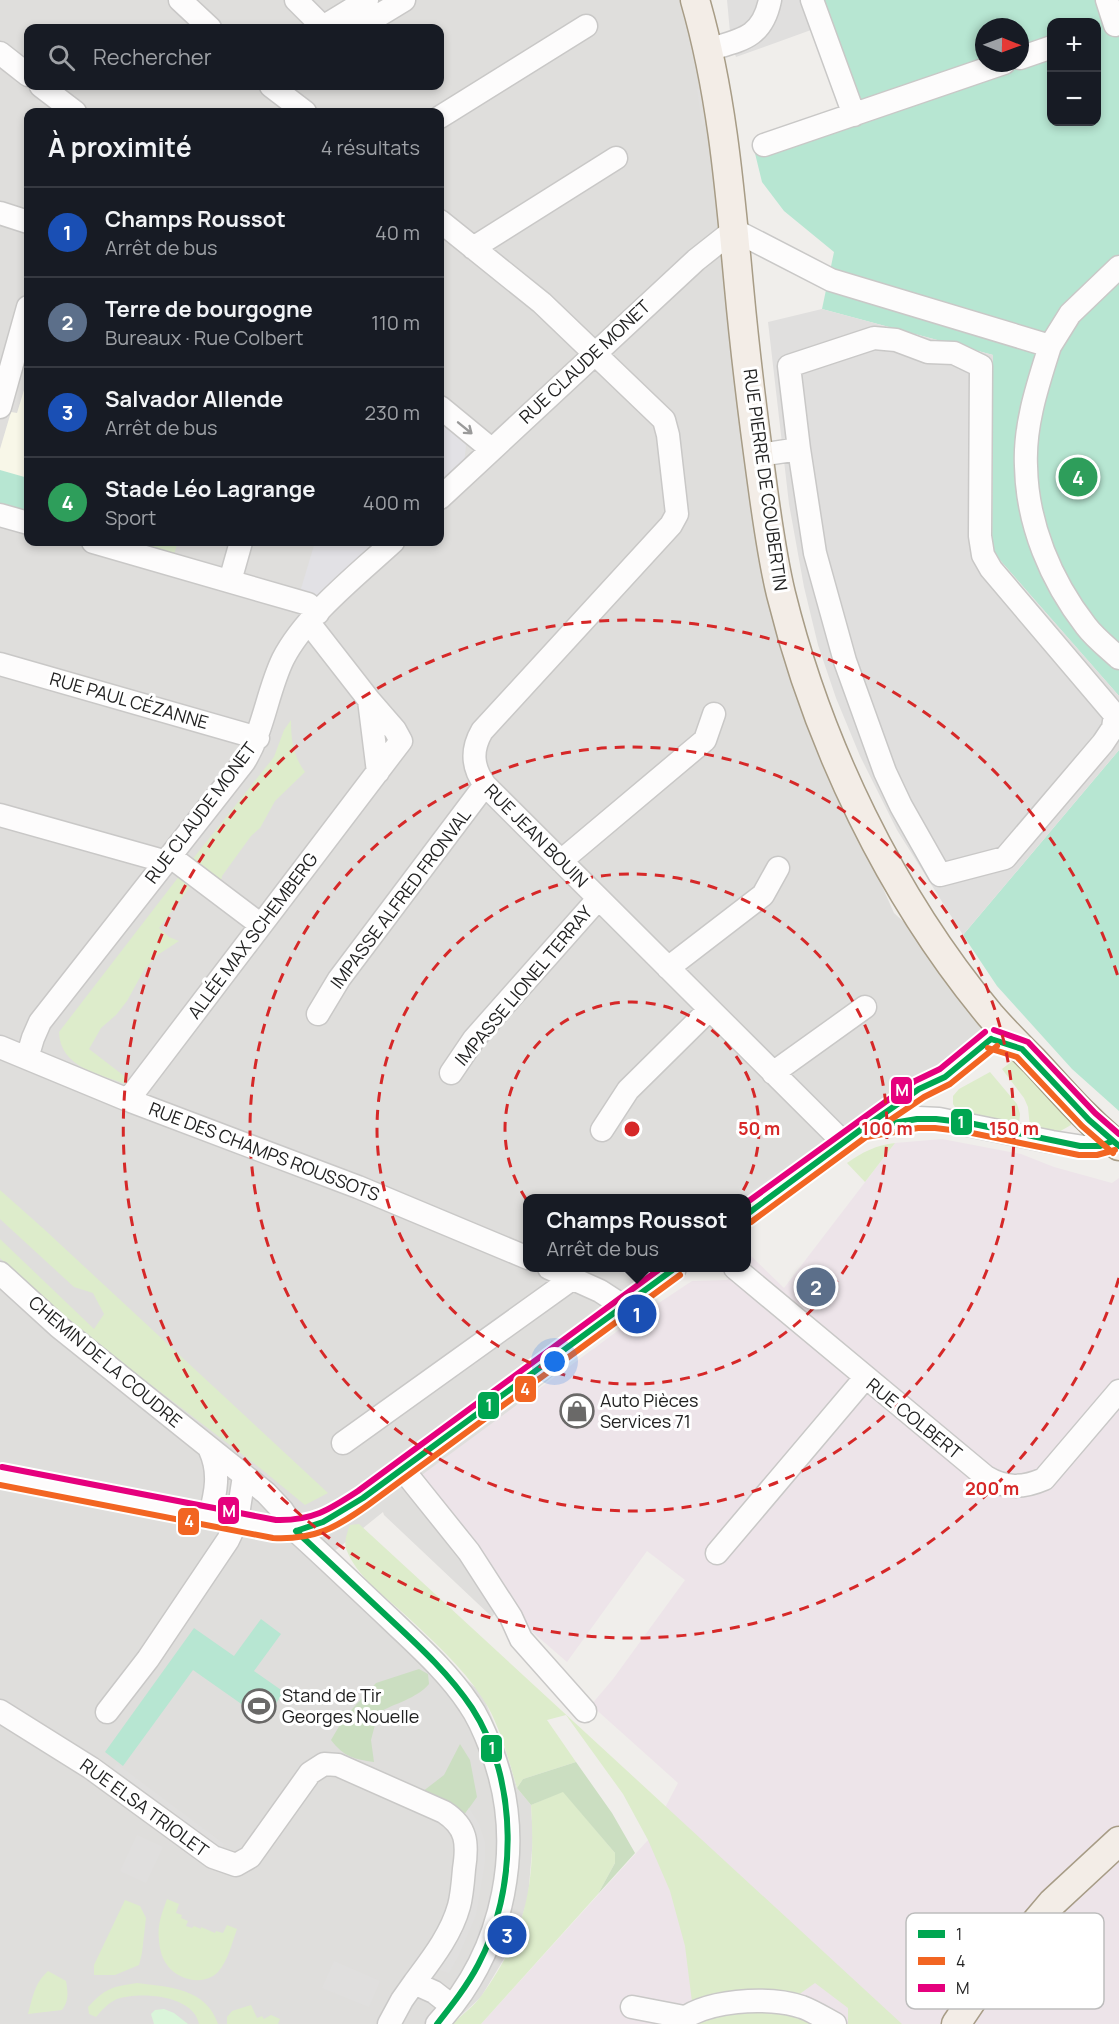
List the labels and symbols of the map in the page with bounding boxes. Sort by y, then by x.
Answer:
north arrow [975,18,1029,72]
street label: RUE CLAUDE MONET [514,294,655,428]
street label: RUE PIERRE DE COUBERTIN [739,367,793,593]
one-way arrow [457,422,473,435]
pin: 4 [1058,454,1098,500]
street label: RUE PAUL CÉZANNE [47,666,211,734]
street label: RUE CLAUDE MONET [139,737,261,888]
street label: RUE JEAN BOUIN [480,778,594,892]
street label: IMPASSE ALFRED FRONVAL [325,803,476,993]
street label: ALLÉE MAX SCHEMBERG [182,847,323,1023]
street label: IMPASSE LIONEL TERRAY [449,900,598,1070]
line badge: M [890,1076,913,1105]
text: M [895,1079,909,1101]
street label: RUE DES CHAMPS ROUSSOTS [146,1096,383,1206]
line badge: 1 [950,1108,973,1136]
text: 1 [957,1111,965,1133]
text: 50 m [738,1116,780,1140]
text: 100 m [861,1116,913,1140]
text: 150 m [989,1116,1039,1140]
centre of rings [622,1119,642,1139]
pin: 2 [796,1264,836,1310]
street label: CHEMIN DE LA COUDRE [24,1290,187,1432]
pin: 1 [618,1292,656,1336]
your location [540,1347,569,1376]
street label: RUE COLBERT [862,1372,968,1464]
line badge: 4 [514,1375,537,1403]
text: 4 [520,1378,530,1400]
place label: Auto Pièces Services 71 [600,1388,698,1433]
line badge: 1 [477,1391,500,1420]
shop icon: Auto Pièces Services 71 [559,1393,595,1429]
text: 1 [485,1394,493,1416]
text: 200 m [965,1476,1019,1500]
line badge: M [217,1496,240,1525]
text: M [222,1500,236,1522]
line badge: 4 [177,1507,200,1536]
text: 4 [184,1510,194,1532]
place label: Stand de Tir Georges Nouelle [282,1683,419,1728]
sports icon: Stand de Tir Georges Nouelle [241,1688,277,1724]
line badge: 1 [480,1734,503,1763]
text: 1 [488,1737,496,1759]
street label: RUE ELSA TRIOLET [76,1753,214,1862]
pin: 3 [488,1912,526,1958]
legend [906,1913,1104,2009]
text: 1 [956,1923,962,1945]
text: 4 [956,1950,965,1972]
text: M [956,1977,969,1999]

